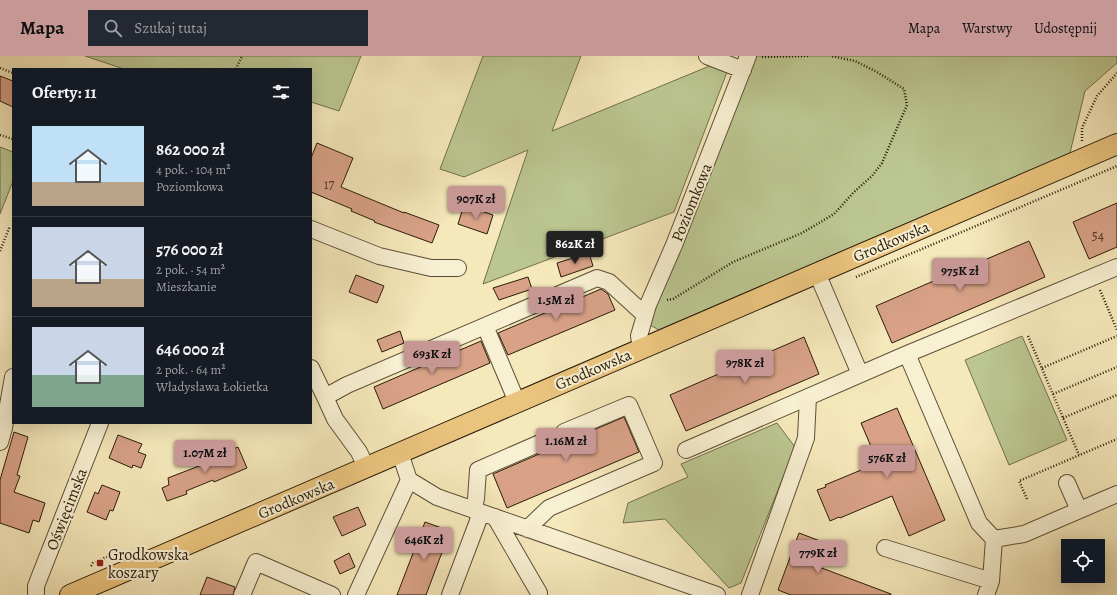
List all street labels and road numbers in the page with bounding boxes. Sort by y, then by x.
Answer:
street label: Poziomkowa [666,159,718,245]
street label: Grodkowska [850,216,933,268]
street label: Grodkowska [552,344,635,396]
street label: Oświęcimska [41,464,93,554]
street label: Grodkowska [255,473,338,525]

